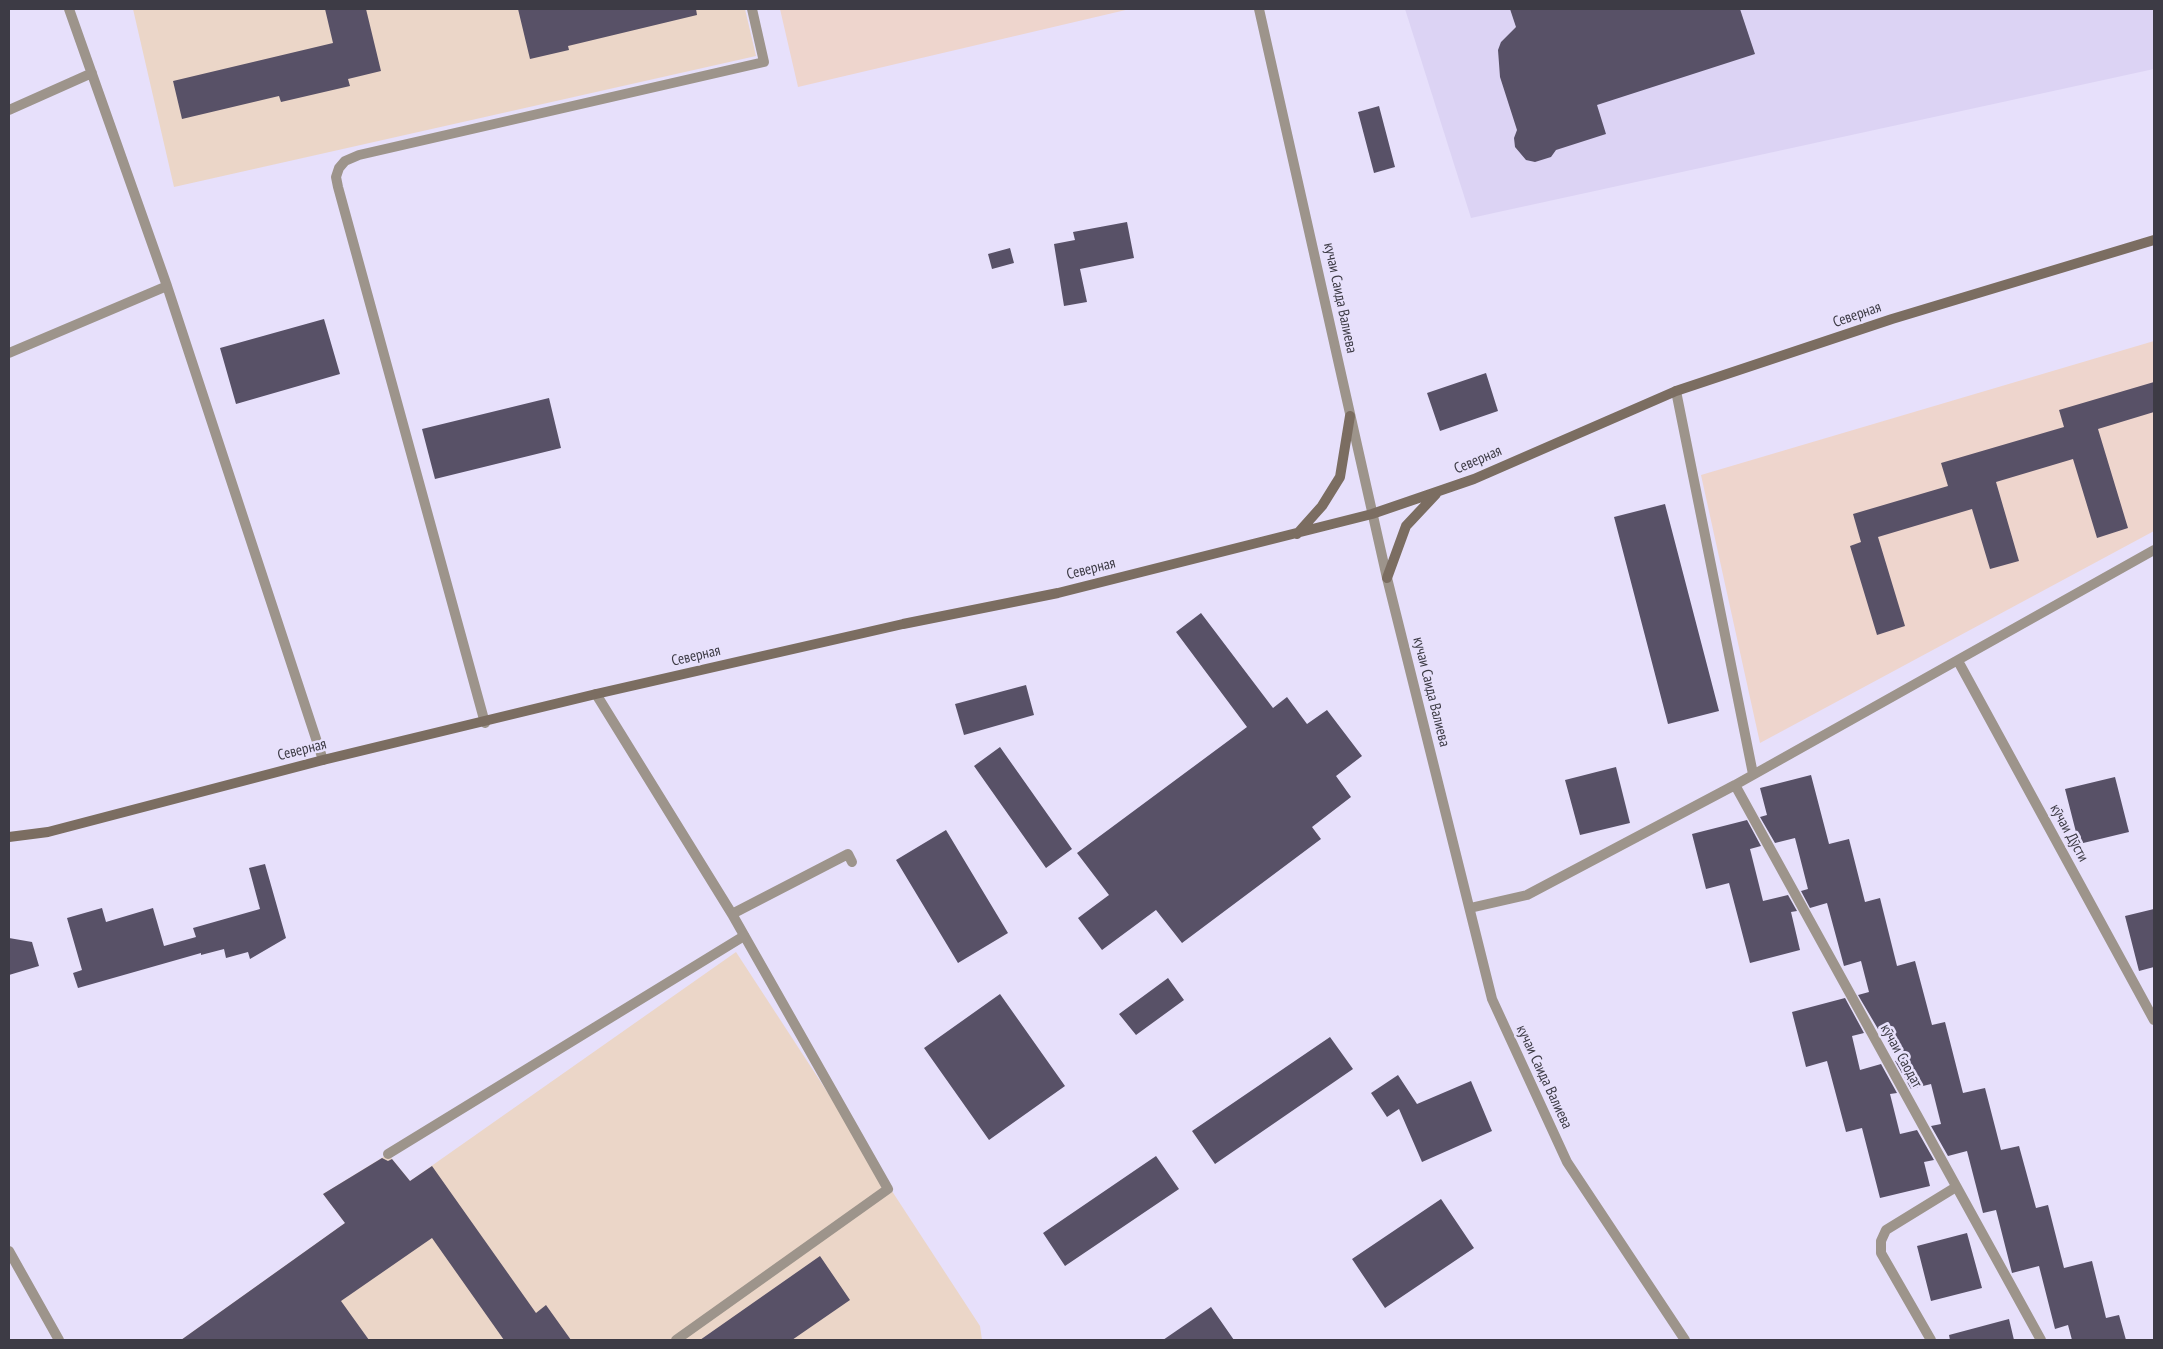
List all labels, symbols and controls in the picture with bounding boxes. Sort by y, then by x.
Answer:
street label: кучаи Саида Валиева [1320,241,1360,355]
street label: Северная [1831,298,1883,332]
street label: Северная [1452,442,1504,478]
street label: Северная [1065,554,1117,584]
street label: кучаи Саида Валиева [1409,635,1453,749]
street label: Северная [670,642,722,670]
street label: Северная [276,735,328,765]
street label: кӯчаи Дӯсти [2046,801,2092,865]
street label: кӯчаи Саодат [1876,1021,1926,1091]
street label: кучаи Саида Валиева [1512,1022,1576,1132]

